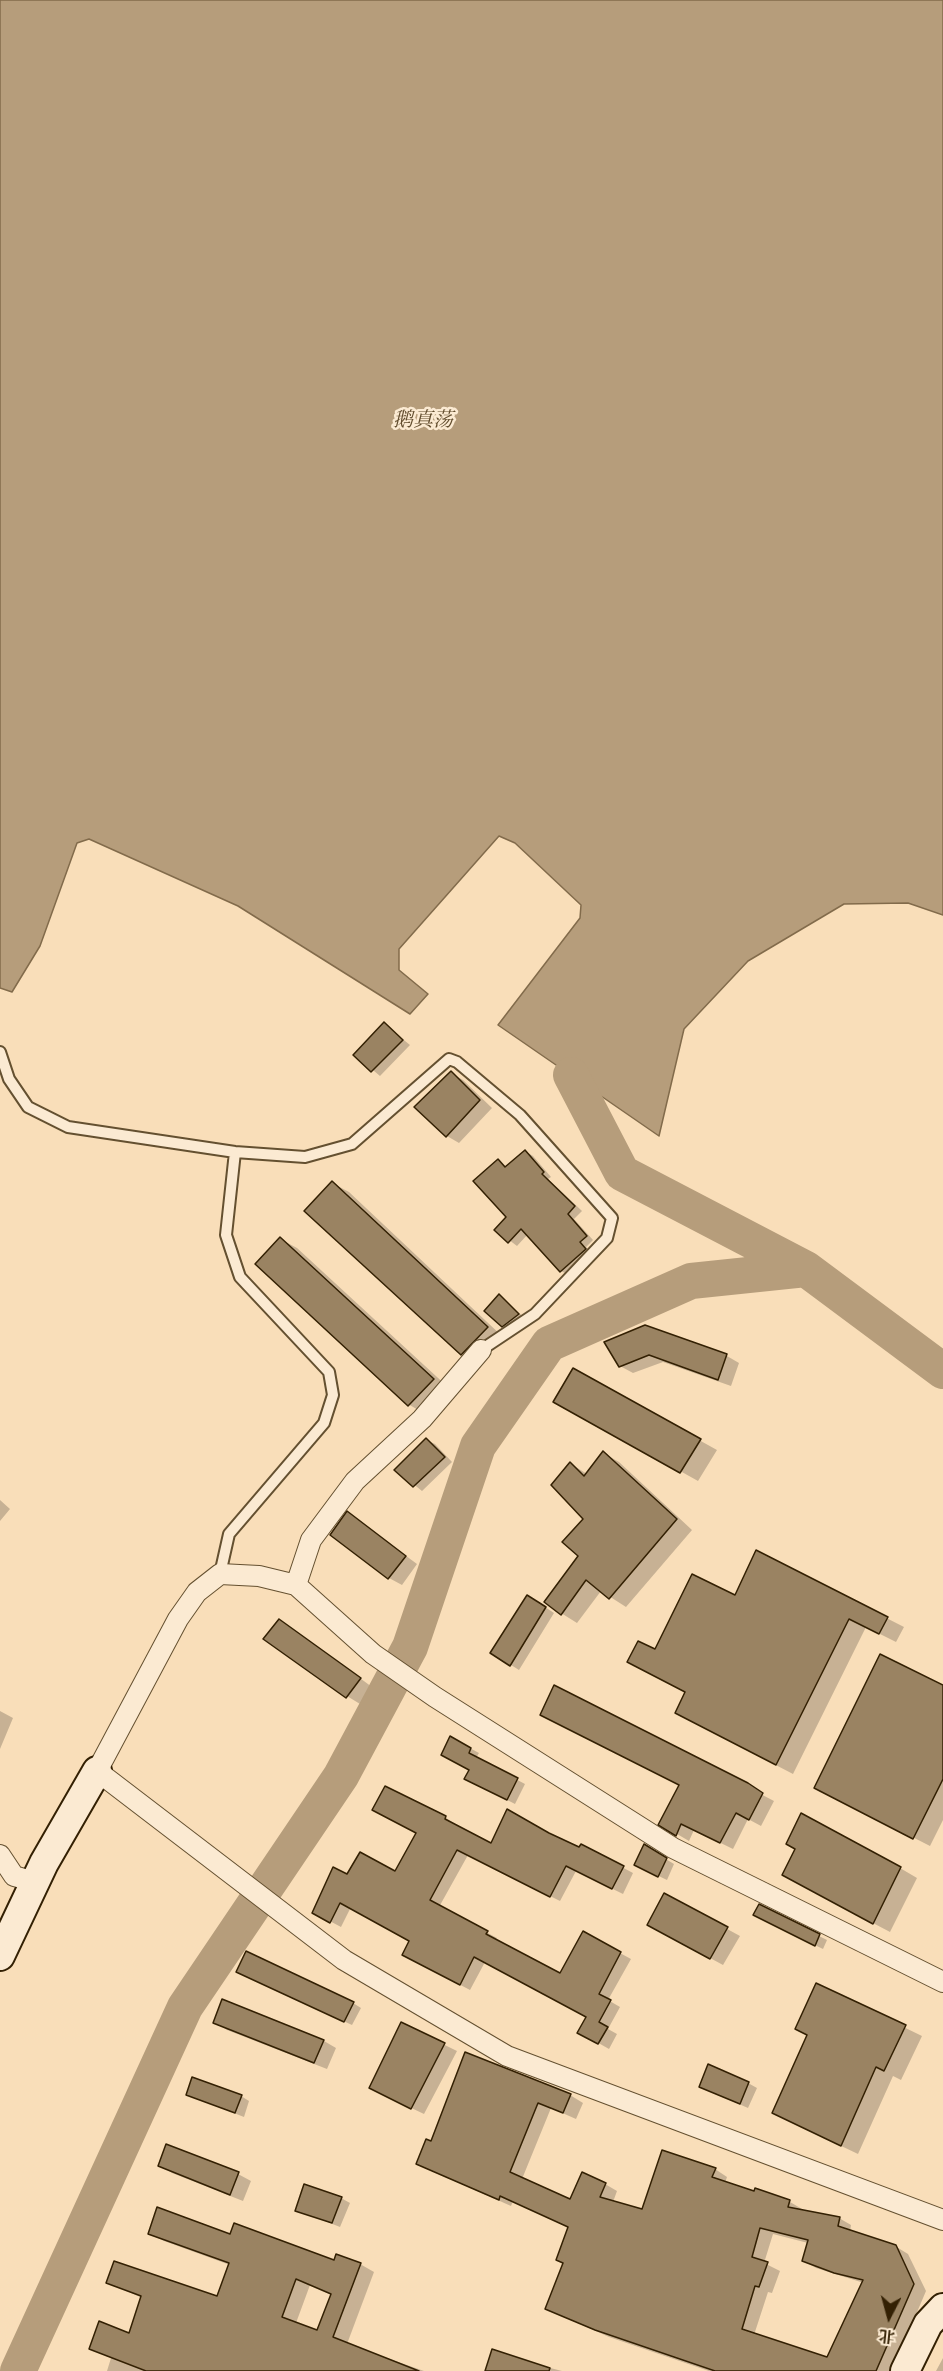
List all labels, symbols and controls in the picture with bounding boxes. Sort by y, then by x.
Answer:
water label: 鹅真荡 [393,409,453,433]
north arrow [859,2287,919,2347]
text: 北 [878,2326,896,2344]

